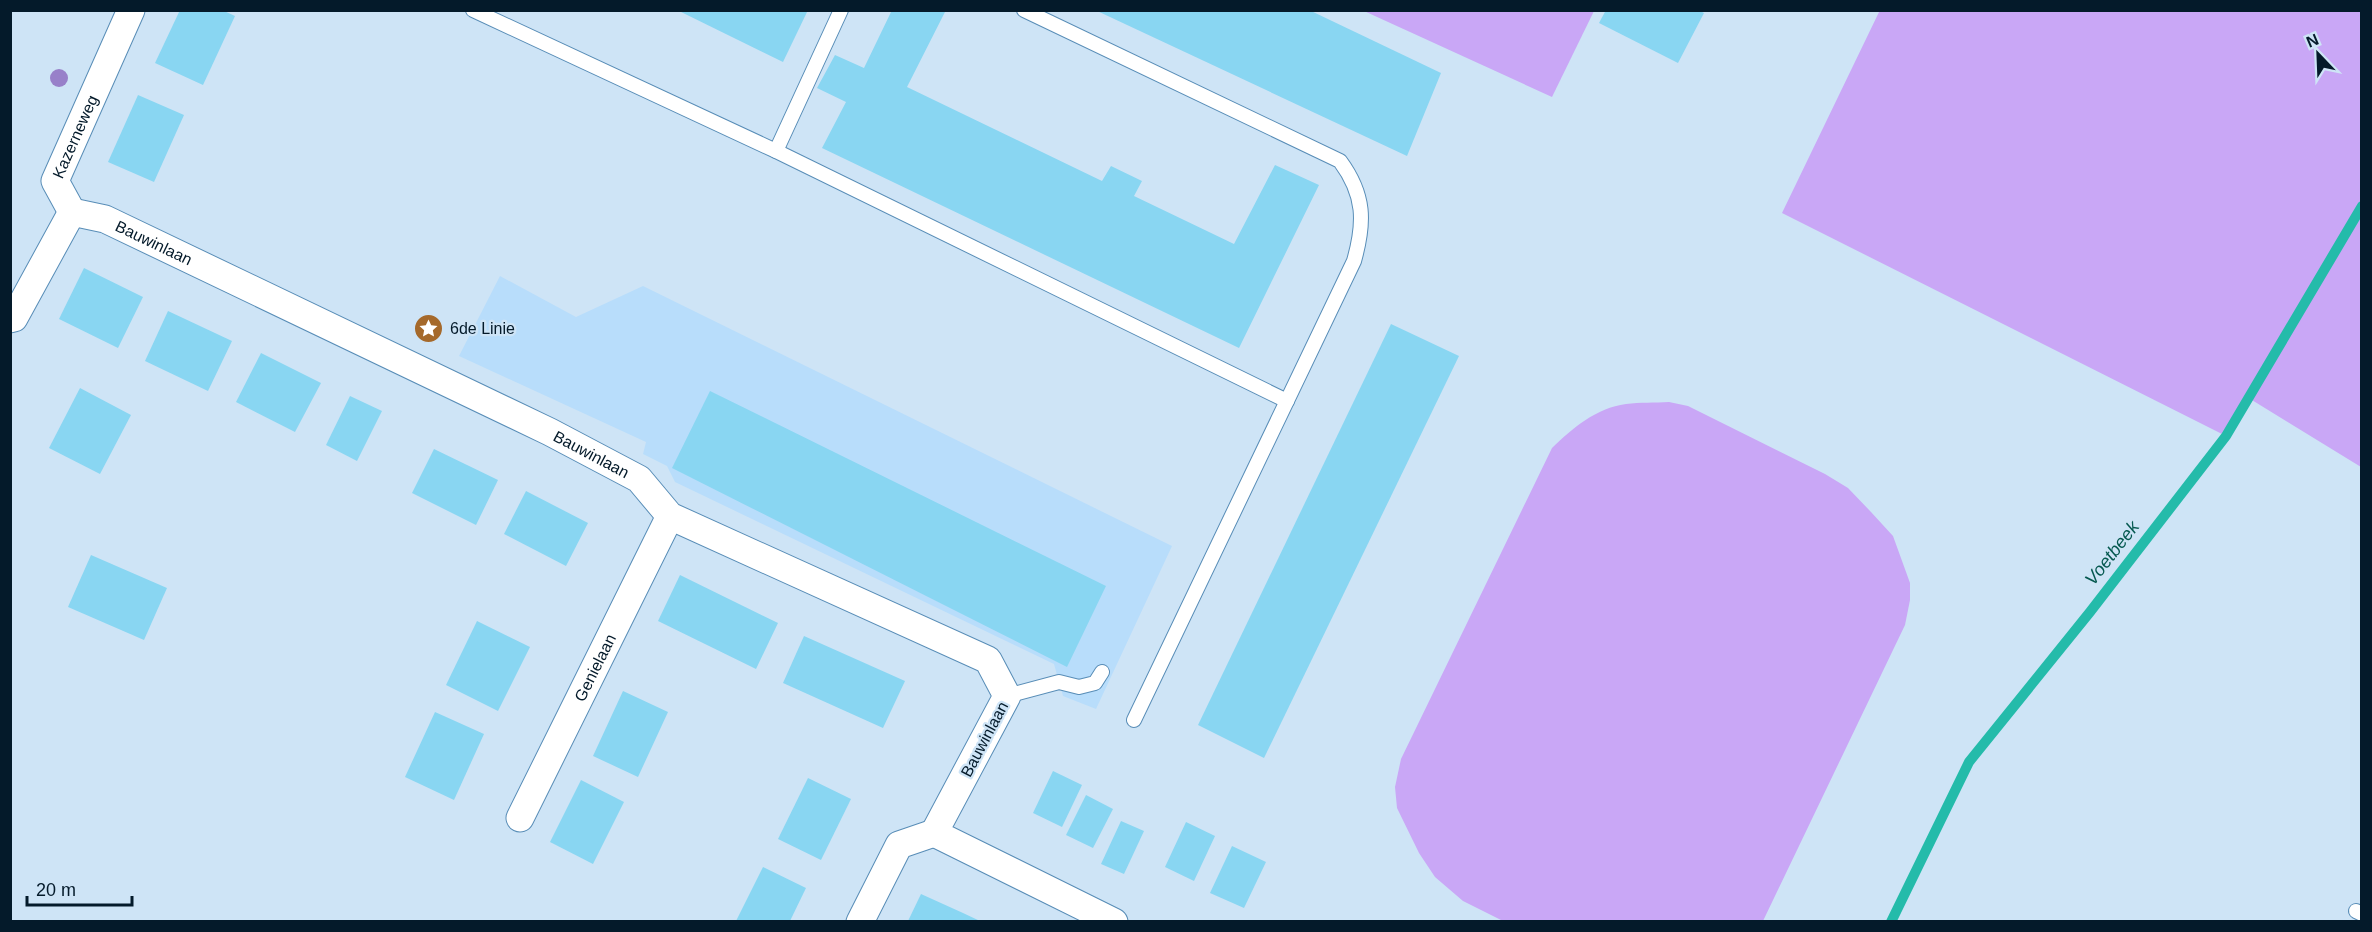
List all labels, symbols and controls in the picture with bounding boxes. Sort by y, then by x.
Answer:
north arrow [2288,24,2348,84]
text: N [2304,31,2321,51]
street label: Kazerneweg [49,93,101,181]
street label: Bauwinlaan [113,217,195,268]
place icon: 6de Linie [413,312,445,344]
place label: 6de Linie [450,320,515,337]
street label: Bauwinlaan [551,428,632,481]
water label: Voetbeek [2081,516,2144,589]
street label: Genielaan [571,631,619,704]
street label: Bauwinlaan [958,699,1011,780]
scale bar [27,869,132,907]
text: 20 m [36,880,76,900]

